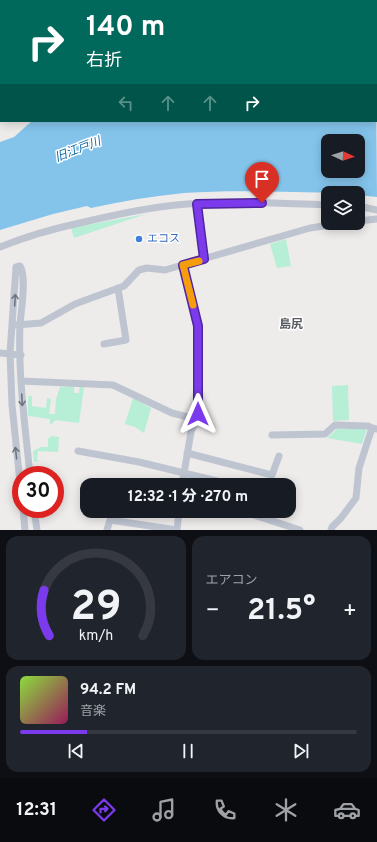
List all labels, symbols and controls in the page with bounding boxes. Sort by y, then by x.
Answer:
text: 140 m [86,10,165,46]
icon: right [20,16,72,68]
text: 右折 [86,50,122,73]
icon: left [115,92,137,114]
icon: ahead [157,92,179,114]
icon: ahead [199,92,221,114]
icon: right [241,92,263,114]
water label: 旧江戸川 [53,133,105,166]
north arrow [321,134,365,178]
map controls [321,134,365,230]
pin [245,162,279,203]
icon: arrive [251,168,273,190]
button: layers [321,186,365,230]
place label: エコス [147,232,180,246]
marker: エコス [134,234,144,244]
one-way arrow [11,294,18,307]
district label: 島尻 [279,317,303,333]
one-way arrow [18,393,26,406]
position arrow [177,393,219,435]
one-way arrow [13,447,20,460]
speed limit sign: 30 [12,466,64,518]
text: 12:32 · 1 分 · 270 m [128,488,248,507]
text: エアコン [206,573,258,589]
text: 29 [70,582,121,635]
text: 21.5° [247,593,316,630]
text: − [206,598,220,625]
text: + [343,598,357,625]
text: km/h [78,627,113,645]
text: 94.2 FM [80,681,136,700]
text: 音楽 [80,704,106,720]
icon: previous [65,740,87,762]
icon: pause [177,740,199,762]
icon: next [290,740,312,762]
icon: directions [90,796,118,824]
icon: music [150,796,178,824]
icon: phone [211,796,239,824]
icon: climate [272,796,300,824]
icon: car [333,796,361,824]
text: 12:31 [16,799,57,822]

